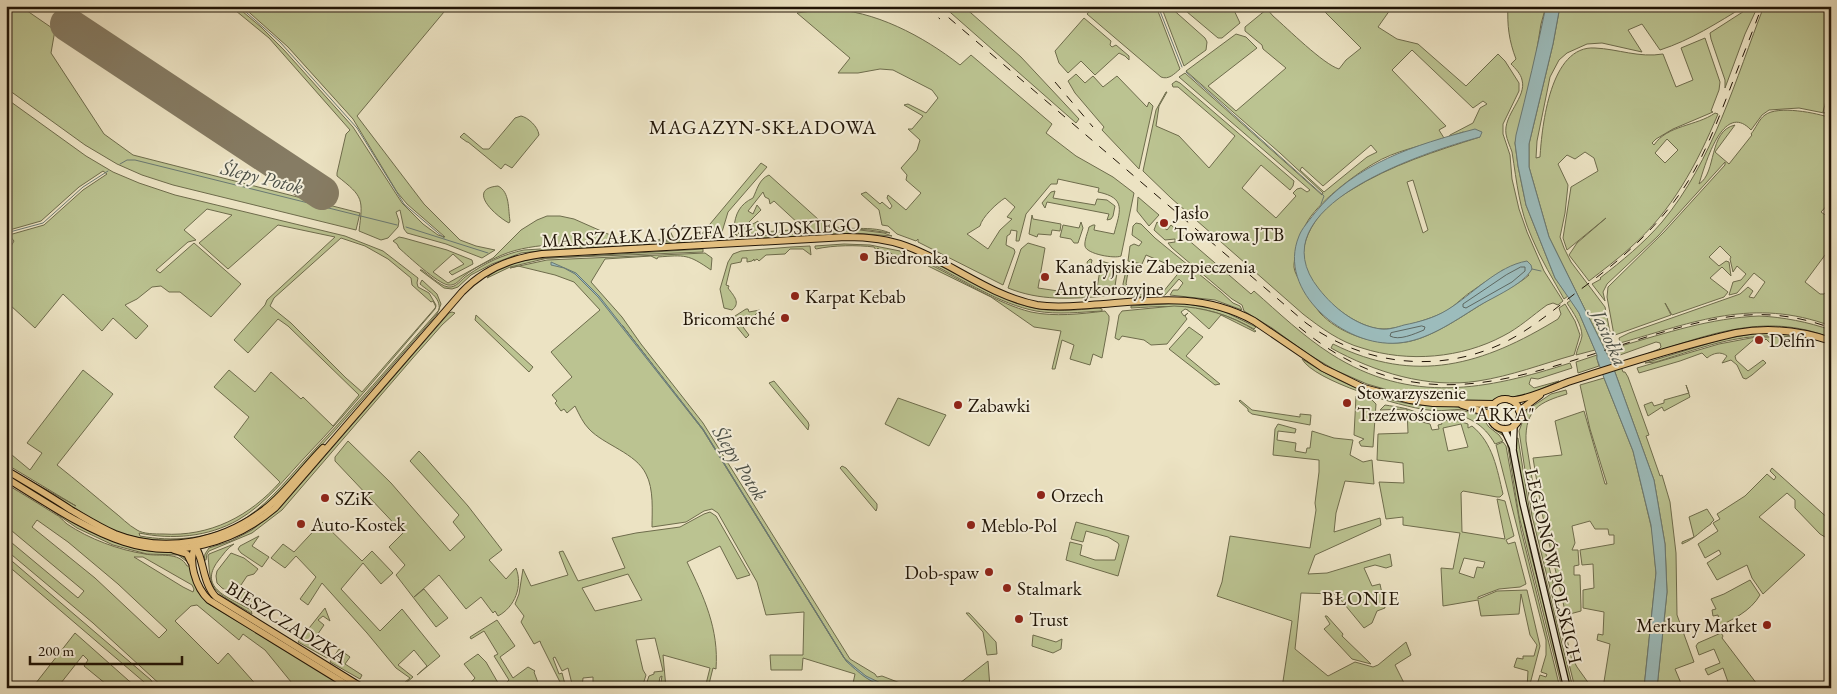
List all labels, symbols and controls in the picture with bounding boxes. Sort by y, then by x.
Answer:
district label: MAGAZYN-SKŁADOWA [649,114,877,140]
water label: Ślepy Potok [217,154,306,200]
place label: Jasło Towarowa JTB [1172,200,1284,247]
street label: MARSZAŁKA JÓZEFA PIŁSUDSKIEGO [541,212,861,253]
marker: Jasło Towarowa JTB [1158,217,1170,229]
place label: Biedronka [874,245,949,270]
marker: Biedronka [858,251,870,263]
place label: Kanadyjskie Zabezpieczenia Antykorozyjne [1054,254,1256,301]
marker: Kanadyjskie Zabezpieczenia Antykorozyjne [1039,271,1051,283]
place label: Karpat Kebab [805,284,906,309]
marker: Karpat Kebab [789,290,801,302]
water label: Jasiołka [1585,302,1634,370]
place label: Bricomarché [682,306,775,331]
marker: Bricomarché [779,312,791,324]
place label: Delfin [1769,328,1815,353]
marker: Delfin [1753,334,1765,346]
place label: Stowarzyszenie Trzeźwościowe "ARKA" [1357,380,1535,427]
place label: Zabawki [968,393,1031,418]
marker: Stowarzyszenie Trzeźwościowe "ARKA" [1341,397,1353,409]
marker: Zabawki [952,399,964,411]
water label: Ślepy Potok [706,420,773,505]
street label: LEGIONÓW POLSKICH [1519,466,1588,666]
place label: Orzech [1051,483,1104,508]
place label: SZiK [335,486,374,511]
marker: Orzech [1035,489,1047,501]
marker: SZiK [319,492,331,504]
place label: Auto-Kostek [310,512,407,537]
place label: Meblo-Pol [981,513,1057,538]
marker: Auto-Kostek [295,518,307,530]
marker: Meblo-Pol [965,519,977,531]
place label: Dob-spaw [904,560,980,585]
marker: Dob-spaw [983,566,995,578]
street label: BIESZCZADZKA [221,575,353,670]
place label: Stalmark [1017,576,1083,601]
marker: Stalmark [1001,582,1013,594]
district label: BŁONIE [1322,585,1400,611]
place label: Trust [1029,607,1068,632]
marker: Trust [1013,613,1025,625]
place label: Merkury Market [1636,613,1757,638]
marker: Merkury Market [1761,619,1773,631]
scale bar [30,634,182,666]
text: 200 m [38,641,75,660]

